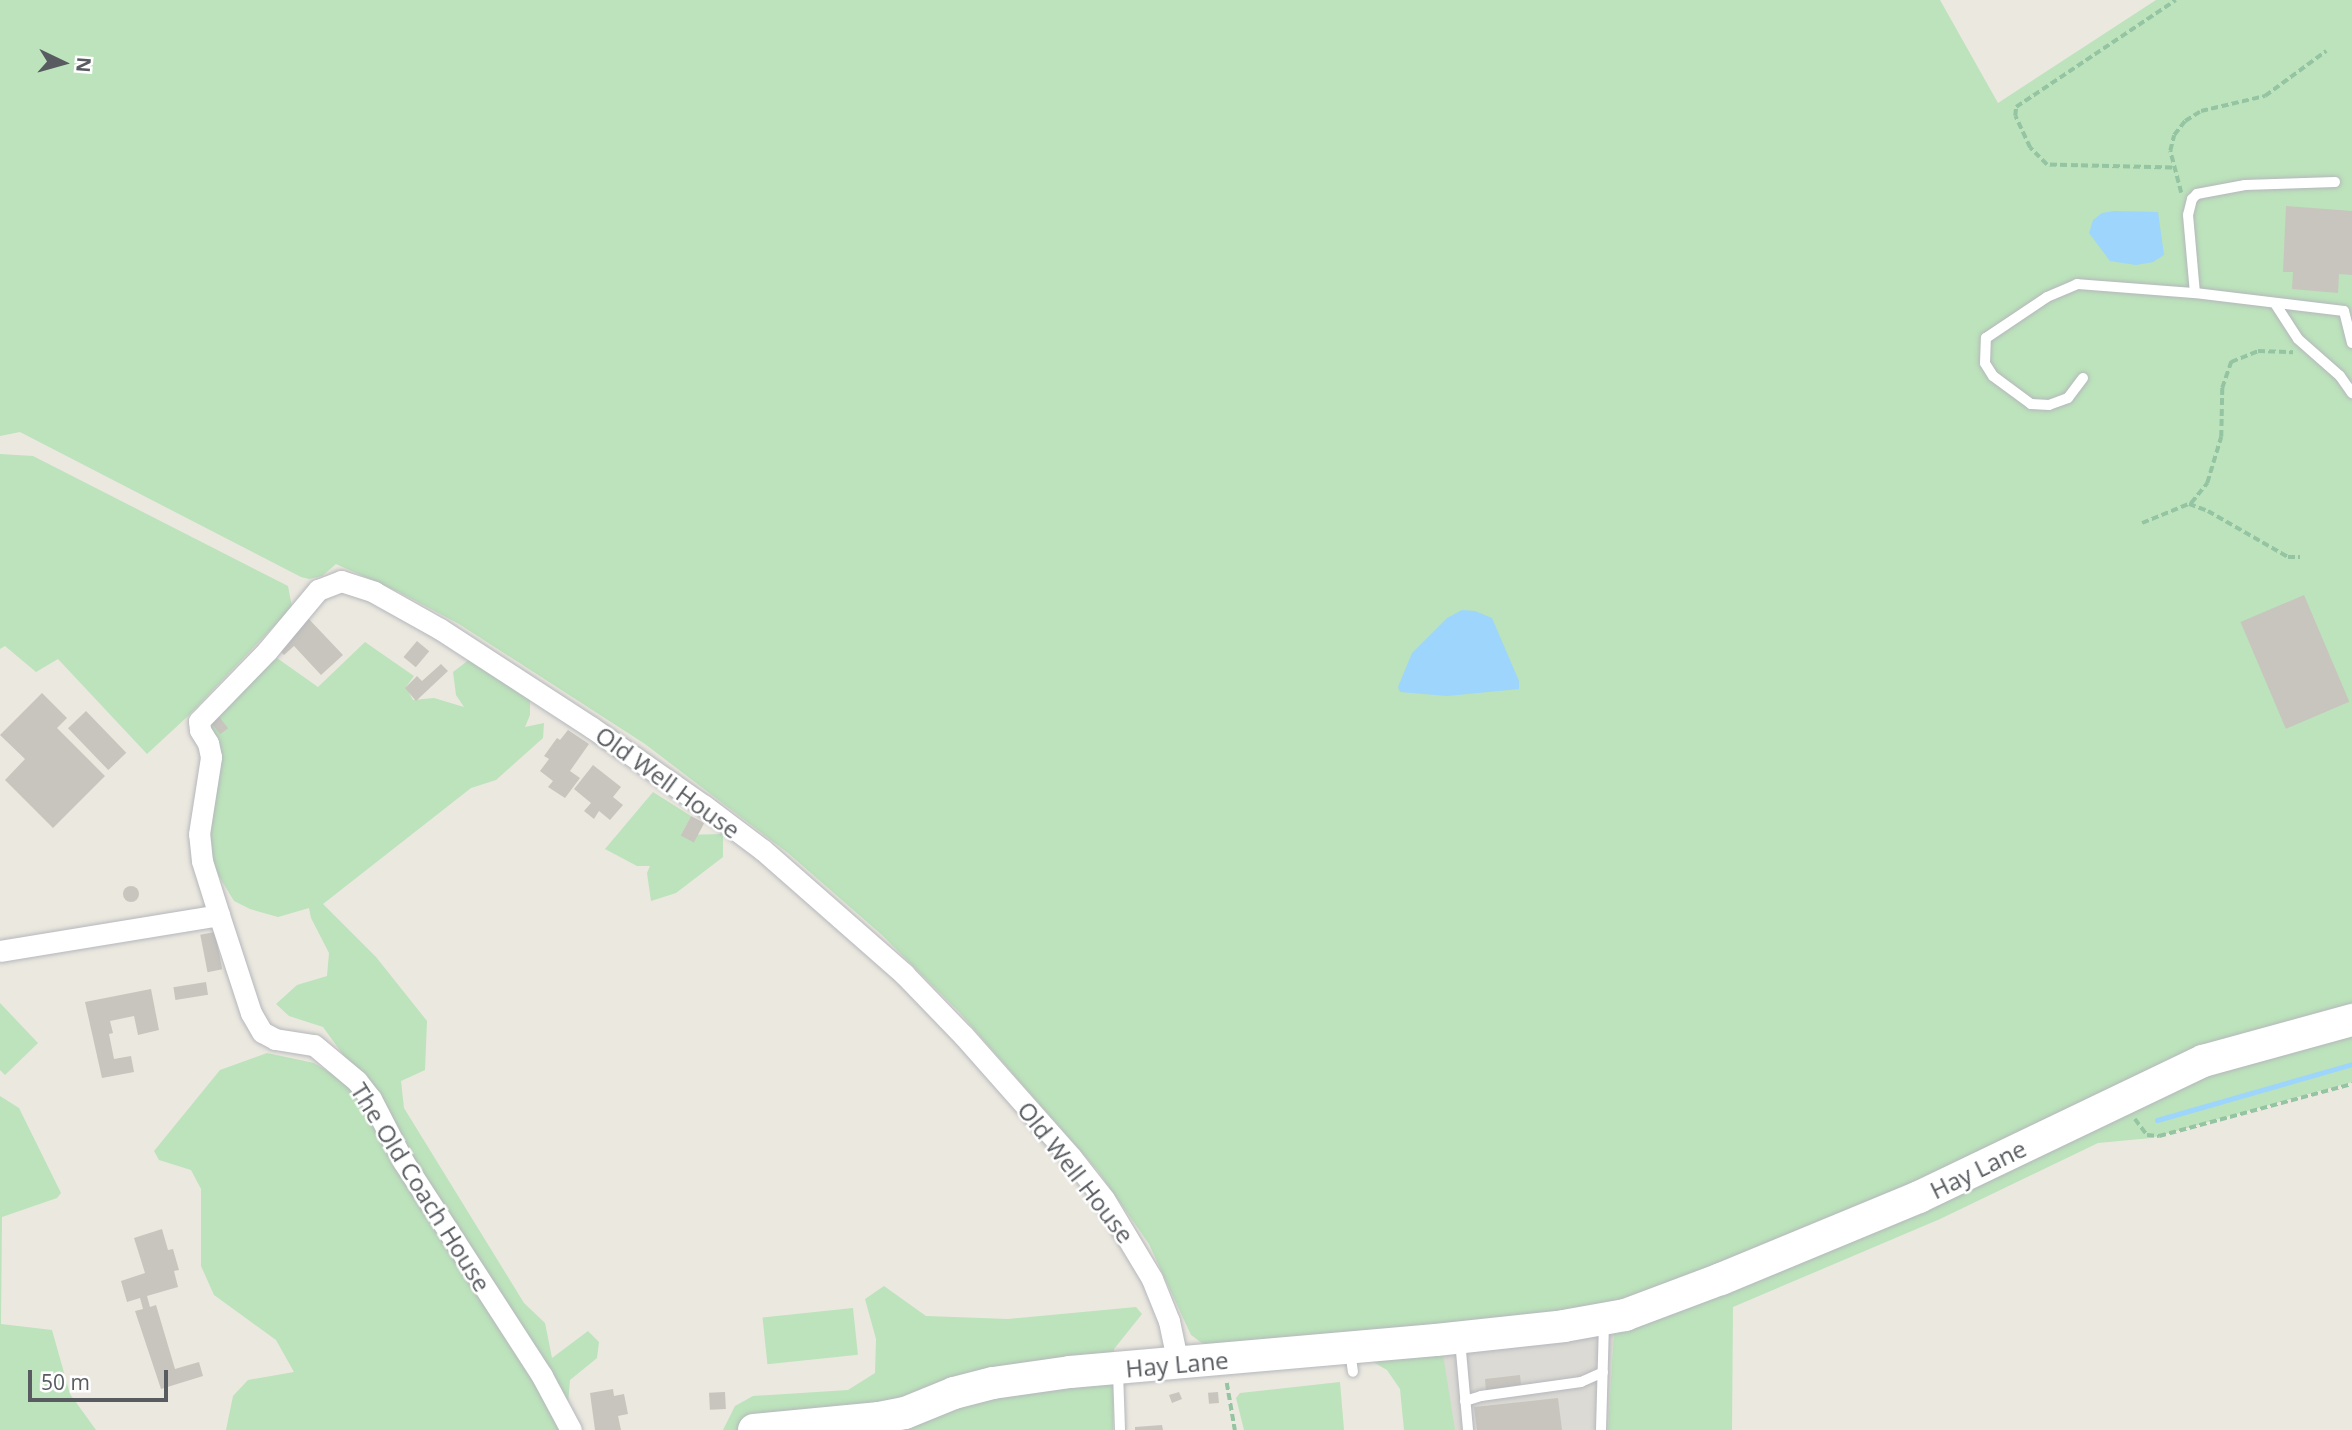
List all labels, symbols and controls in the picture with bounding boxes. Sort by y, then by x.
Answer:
north arrow [28,28,98,98]
text: N [70,56,98,74]
street label: Old Well House [590,720,746,844]
street label: The Old Coach House [345,1077,497,1297]
street label: Old Well House [1012,1096,1140,1248]
street label: Hay Lane [1925,1133,2031,1205]
street label: Hay Lane [1124,1345,1230,1383]
scale bar [32,1356,172,1400]
text: 50 m [41,1368,90,1396]

